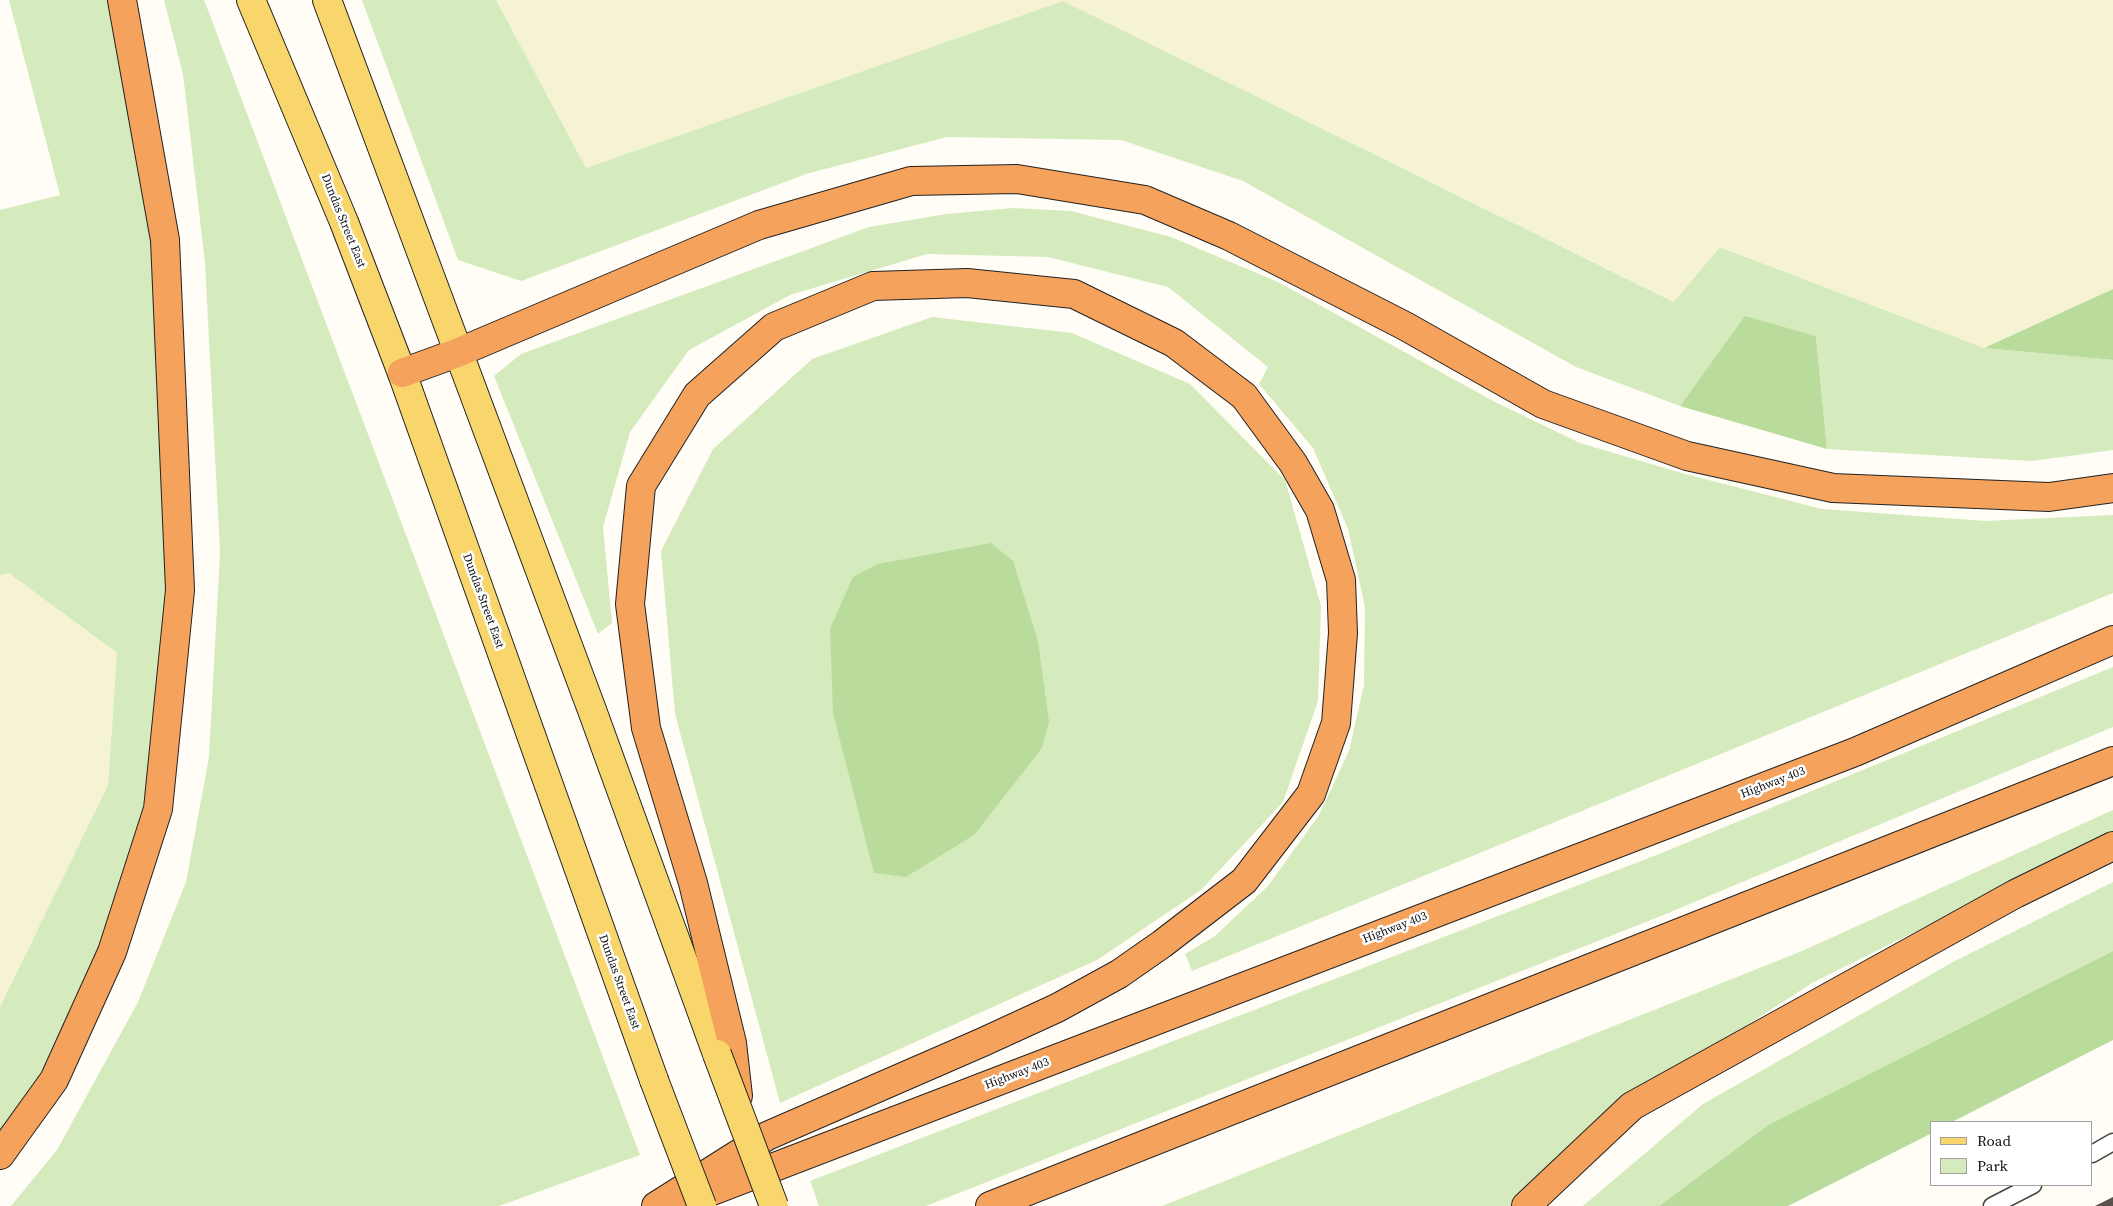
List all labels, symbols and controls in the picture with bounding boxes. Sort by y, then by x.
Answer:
street label: Dundas Street East [318,172,368,270]
street label: Dundas Street East [459,552,507,650]
street label: Highway 403 [1739,764,1807,802]
street label: Highway 403 [1361,909,1429,947]
street label: Dundas Street East [595,933,643,1031]
street label: Highway 403 [983,1055,1051,1093]
legend [1930,1121,2093,1186]
text: Road [1977,1130,2011,1151]
text: Park [1977,1155,2008,1176]

